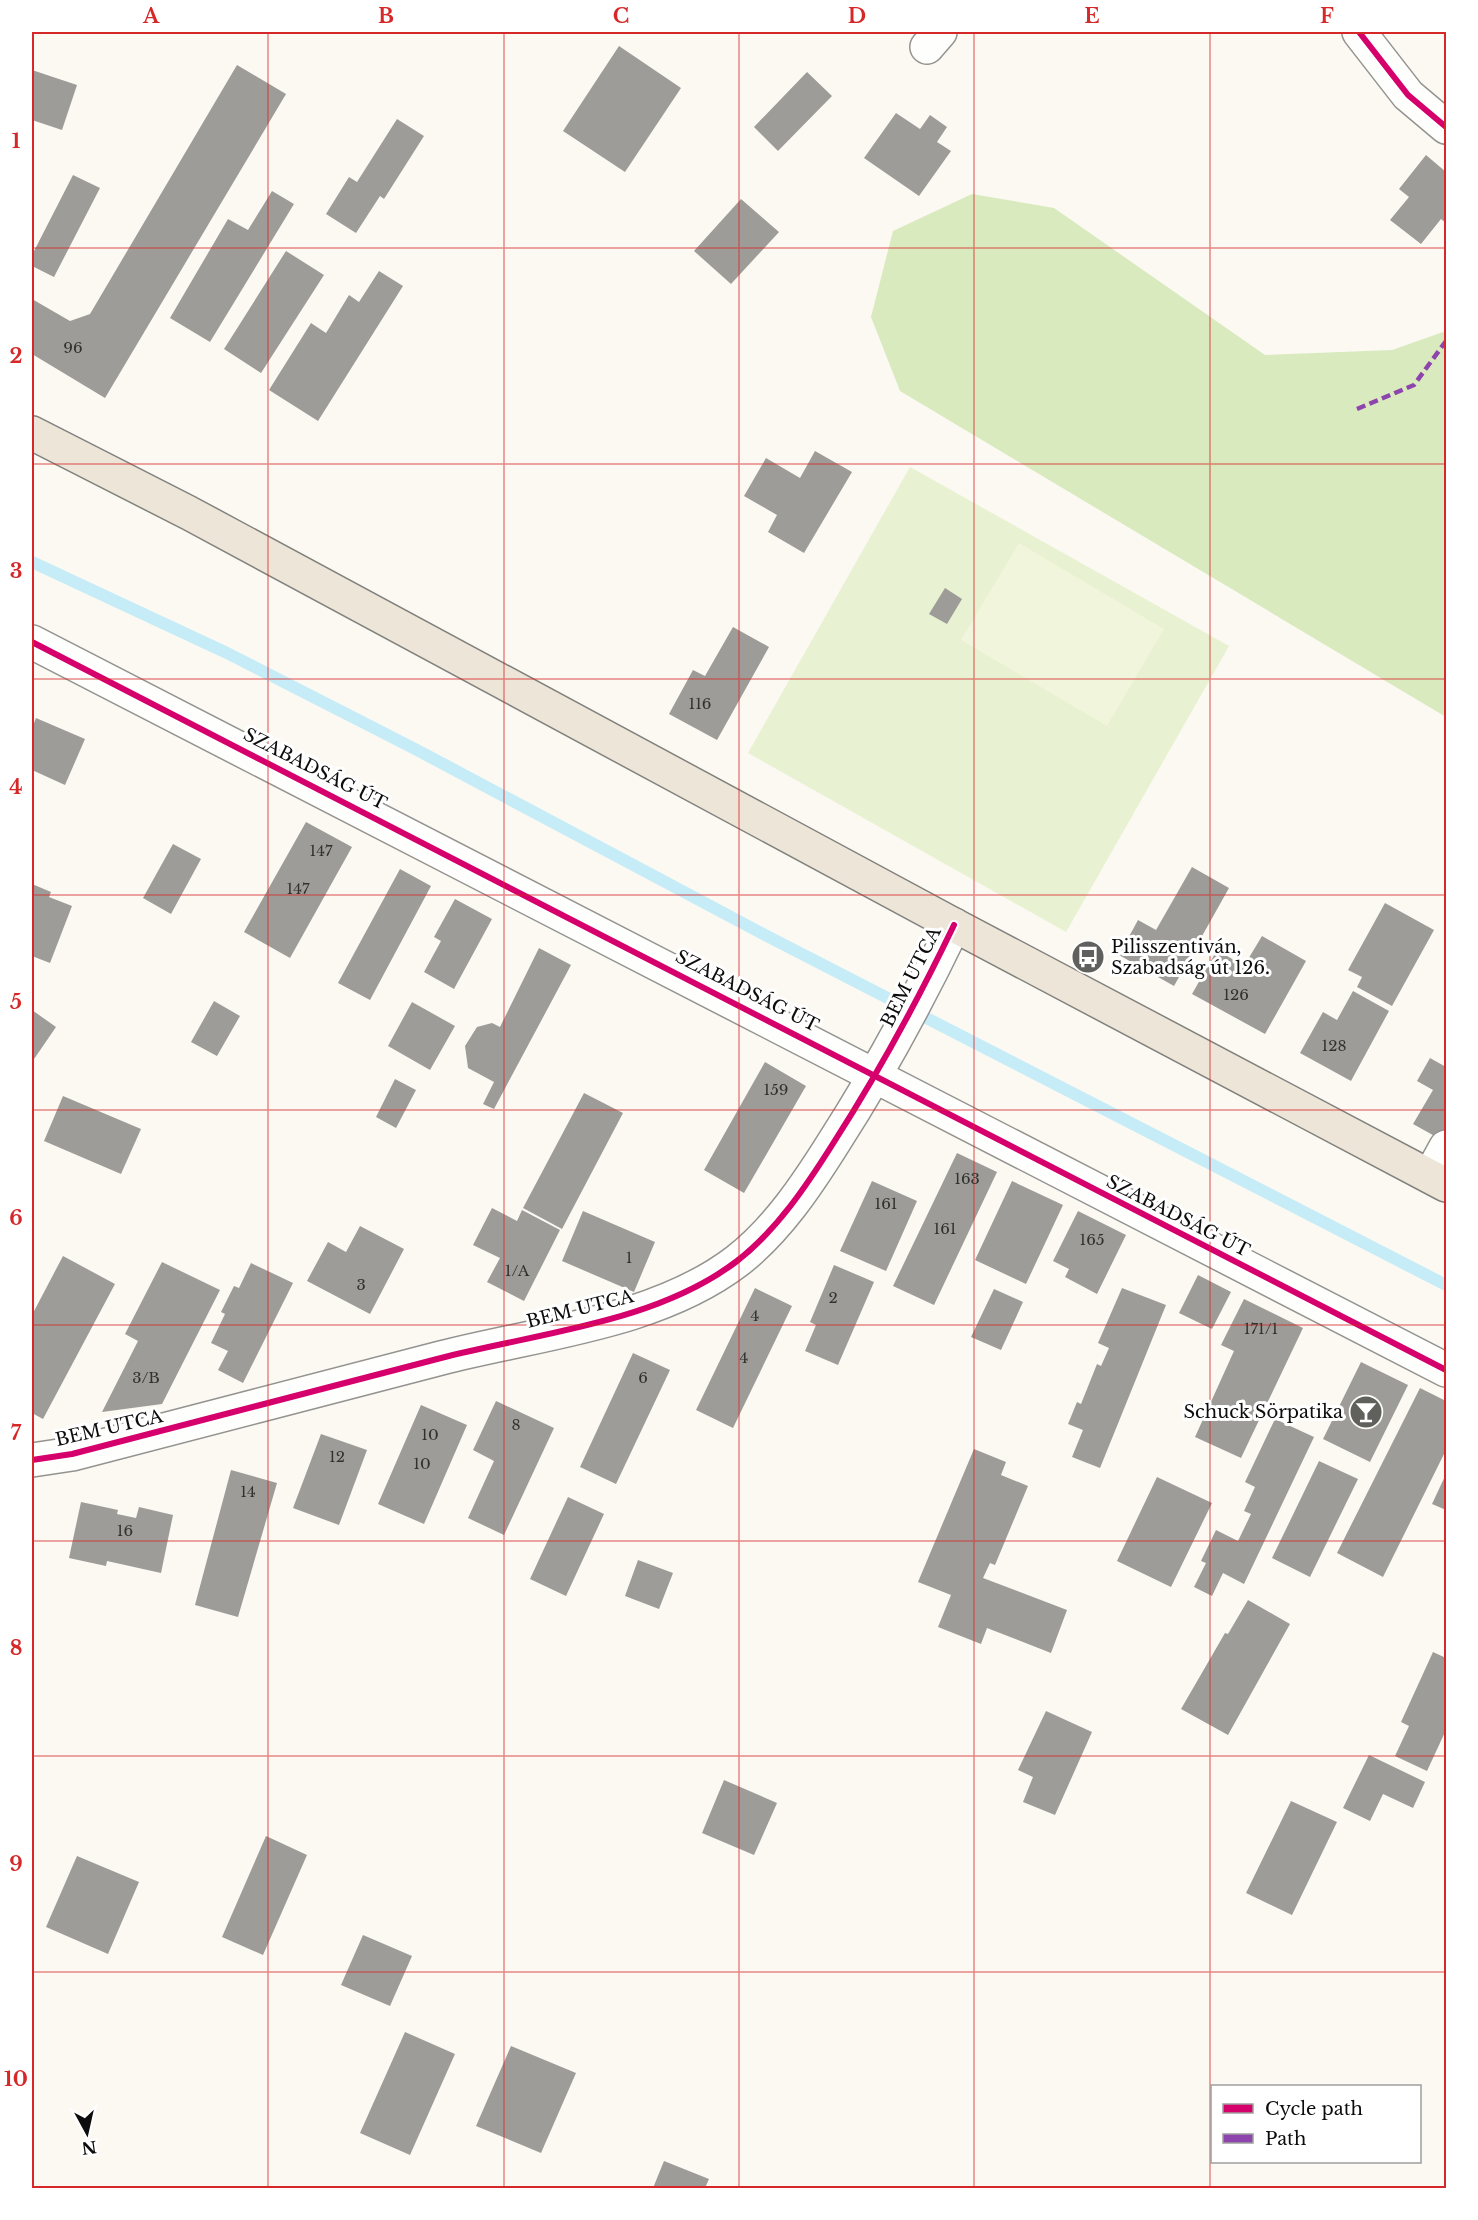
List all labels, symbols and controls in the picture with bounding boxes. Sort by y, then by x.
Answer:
text: A [142,4,160,28]
text: B [378,4,394,28]
text: C [613,4,629,28]
text: D [848,4,866,28]
text: E [1084,4,1100,28]
text: F [1320,4,1334,28]
text: 1 [12,129,21,153]
house number: 96 [63,338,83,357]
text: 2 [9,344,23,368]
text: 3 [10,559,22,583]
house number: 116 [688,694,712,713]
street label: SZABADSÁG ÚT [240,722,391,815]
text: 4 [9,775,23,799]
house number: 147 [310,841,333,860]
house number: 147 [287,879,310,898]
street label: BEM UTCA [876,922,946,1031]
place label: Pilisszentiván, Szabadság út 126. [1111,936,1270,979]
bus stop icon: Pilisszentiván, Szabadság út 126. [1070,939,1106,975]
street label: SZABADSÁG ÚT [672,944,823,1037]
house number: 126 [1223,985,1249,1004]
text: 5 [10,990,22,1014]
house number: 128 [1321,1036,1347,1055]
house number: 159 [764,1080,788,1099]
house number: 163 [954,1169,980,1188]
street label: SZABADSÁG ÚT [1103,1169,1254,1262]
house number: 161 [874,1194,898,1213]
text: 6 [9,1206,23,1230]
house number: 161 [933,1219,957,1238]
house number: 165 [1080,1230,1104,1249]
house number: 1 [626,1248,632,1267]
house number: 1/A [505,1261,530,1280]
house number: 3 [356,1275,366,1294]
street label: BEM UTCA [524,1285,637,1333]
house number: 2 [828,1288,838,1307]
house number: 4 [751,1306,759,1325]
house number: 171/1 [1244,1319,1278,1338]
house number: 4 [740,1348,748,1367]
house number: 3/B [132,1368,160,1387]
house number: 6 [638,1368,648,1387]
bar icon: Schuck Sörpatika [1348,1394,1384,1430]
place label: Schuck Sörpatika [1183,1401,1343,1423]
street label: BEM UTCA [53,1405,166,1451]
house number: 8 [511,1415,521,1434]
text: 7 [11,1421,22,1445]
house number: 10 [421,1425,439,1444]
house number: 12 [329,1447,345,1466]
house number: 10 [413,1454,431,1473]
house number: 14 [240,1482,256,1501]
house number: 16 [117,1521,133,1540]
text: 8 [10,1636,22,1660]
text: 9 [9,1852,23,1876]
text: 10 [4,2067,28,2091]
legend [1211,2085,1421,2163]
text: Cycle path [1265,2098,1363,2120]
north arrow [57,2103,117,2163]
text: Path [1265,2128,1306,2150]
text: N [80,2137,98,2159]

